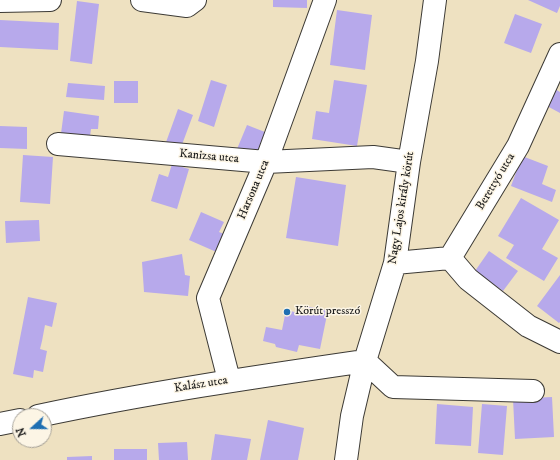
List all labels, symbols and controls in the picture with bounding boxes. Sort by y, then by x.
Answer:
street label: Kanizsa utca [179,147,239,167]
street label: Nagy Lajos király körút [386,151,418,265]
street label: Berettyó utca [473,151,519,213]
street label: Harsona utca [235,158,273,222]
place label: Körút presszó [295,305,360,319]
marker: Körút presszó [282,307,292,317]
street label: Kalász utca [173,374,229,396]
north arrow [12,408,52,448]
text: N [14,425,30,439]

